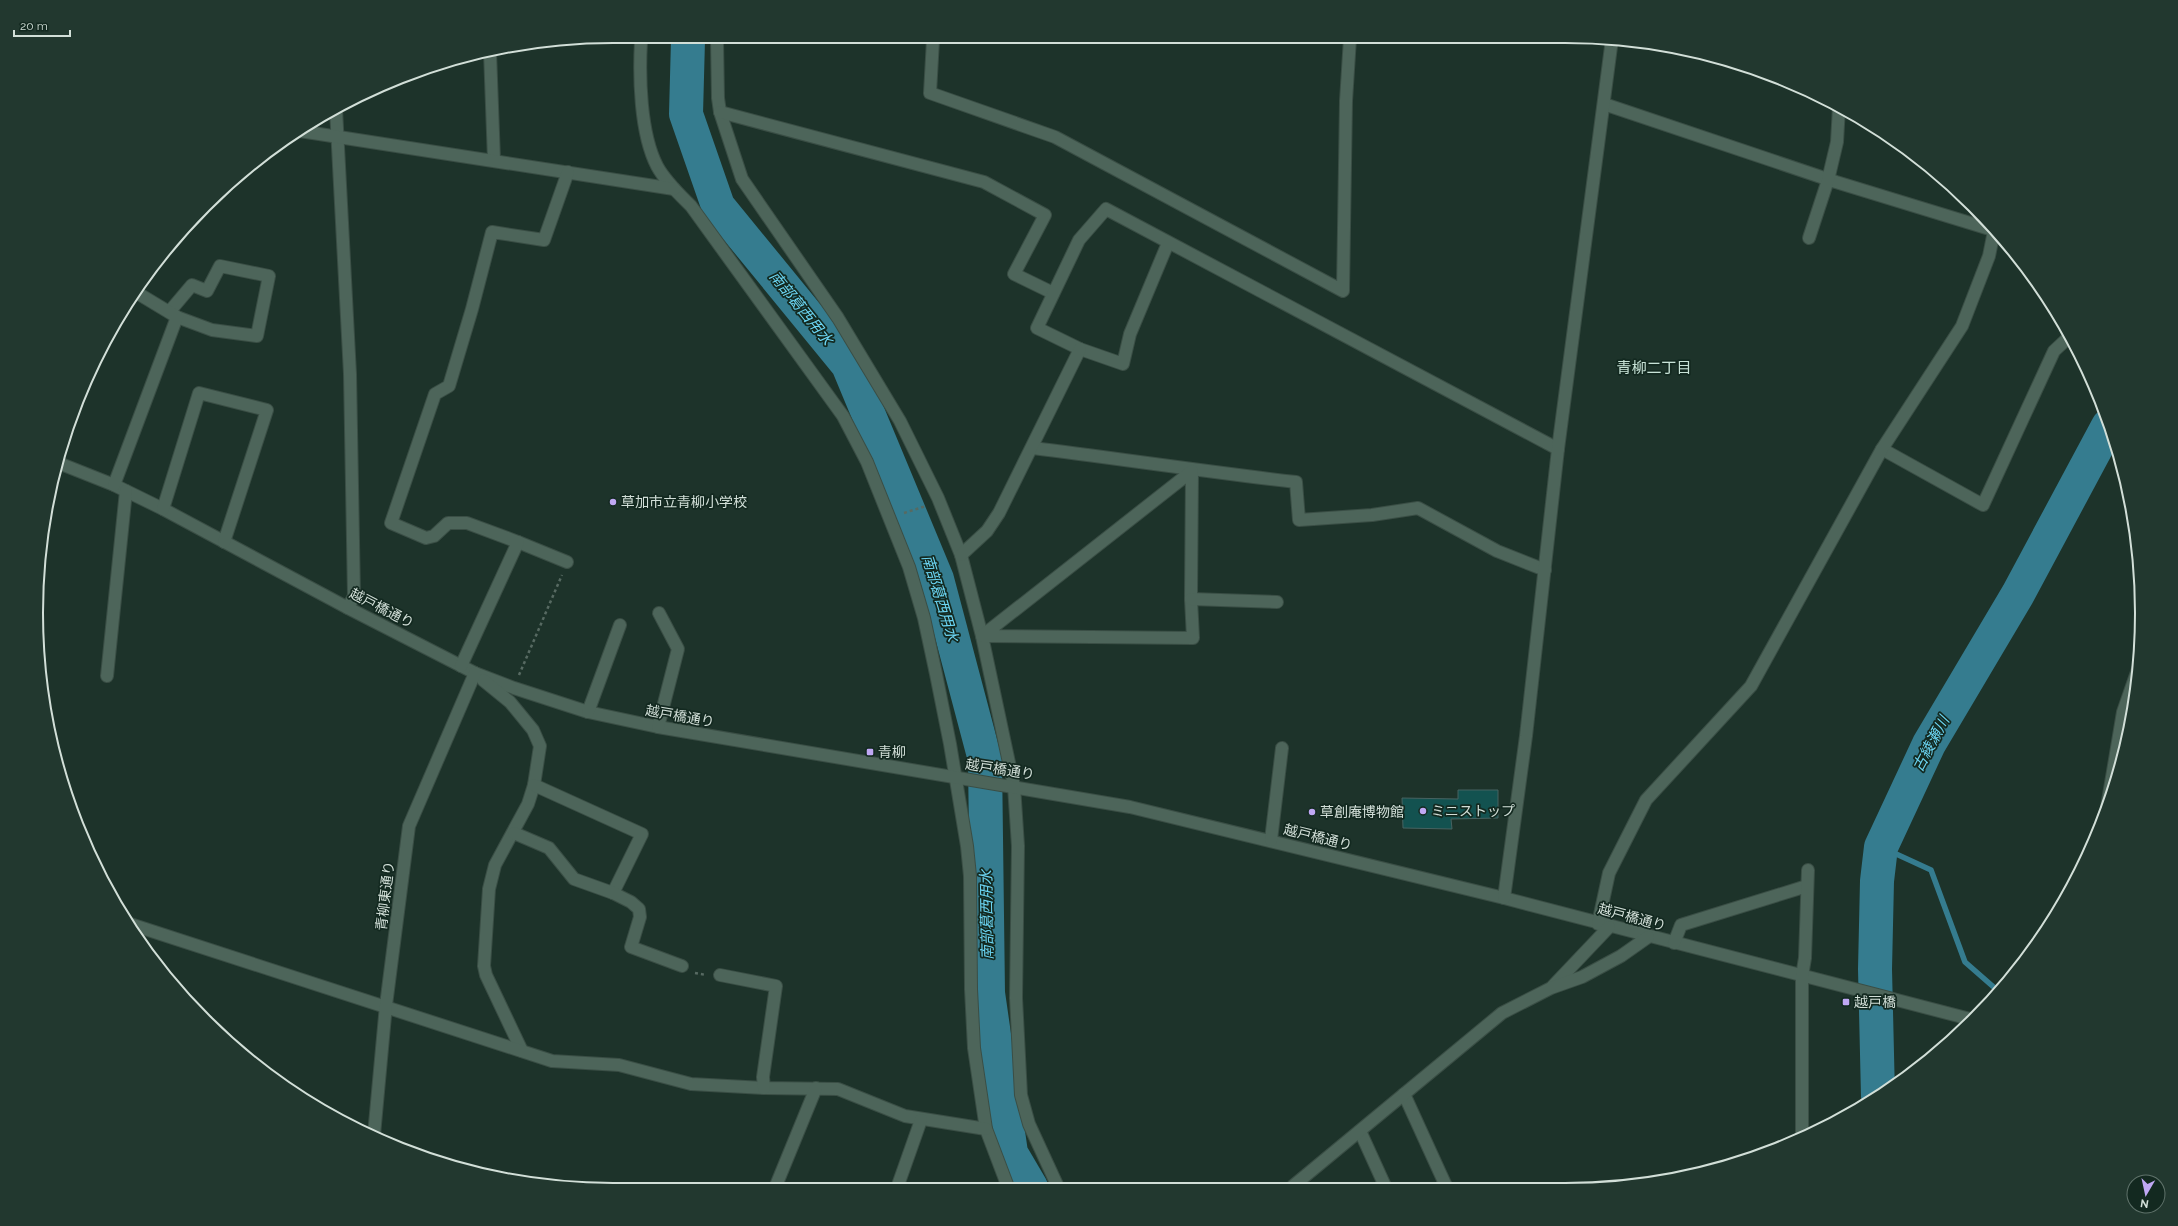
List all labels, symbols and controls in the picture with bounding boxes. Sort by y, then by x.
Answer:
scale bar [14,12,70,38]
text: 20 m [20,19,48,33]
water label: 南部葛西用水 [766,267,838,350]
district label: 青柳二丁目 [1616,359,1692,377]
place label: 草加市立青柳小学校 [621,494,747,510]
marker: 草加市立青柳小学校 [608,497,618,507]
water label: 南部葛西用水 [918,552,962,646]
street label: 越戸橋通り [347,585,417,631]
street label: 越戸橋通り [644,702,716,730]
water label: 古綾瀬川 [1909,712,1954,775]
place label: 青柳 [878,744,906,760]
marker: 青柳 [865,747,875,757]
street label: 越戸橋通り [964,756,1036,782]
place label: ミニストップ [1431,803,1515,819]
place label: 草創庵博物館 [1320,804,1404,820]
marker: ミニストップ [1418,806,1428,816]
marker: 草創庵博物館 [1307,807,1317,817]
street label: 越戸橋通り [1282,821,1354,853]
street label: 青柳東通り [373,860,397,932]
water label: 南部葛西用水 [977,868,997,960]
street label: 越戸橋通り [1596,900,1668,934]
place label: 越戸橋 [1854,994,1896,1010]
marker: 越戸橋 [1841,997,1851,1007]
north arrow [2126,1174,2166,1214]
text: N [2139,1196,2150,1210]

